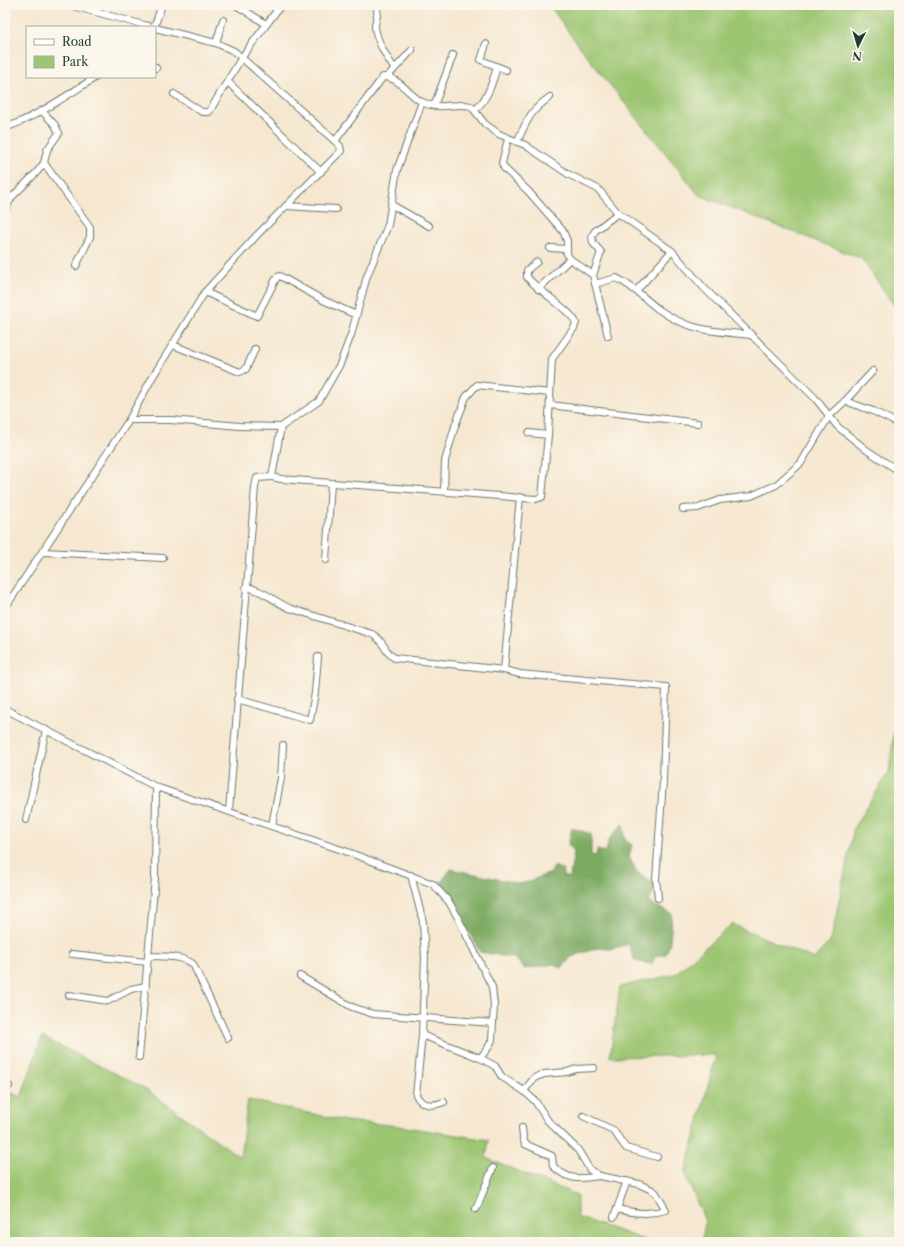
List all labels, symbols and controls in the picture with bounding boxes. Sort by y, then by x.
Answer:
legend [26,26,156,78]
north arrow [838,26,878,66]
text: Road [62,34,92,49]
text: N [851,49,863,63]
text: Park [62,54,89,69]

